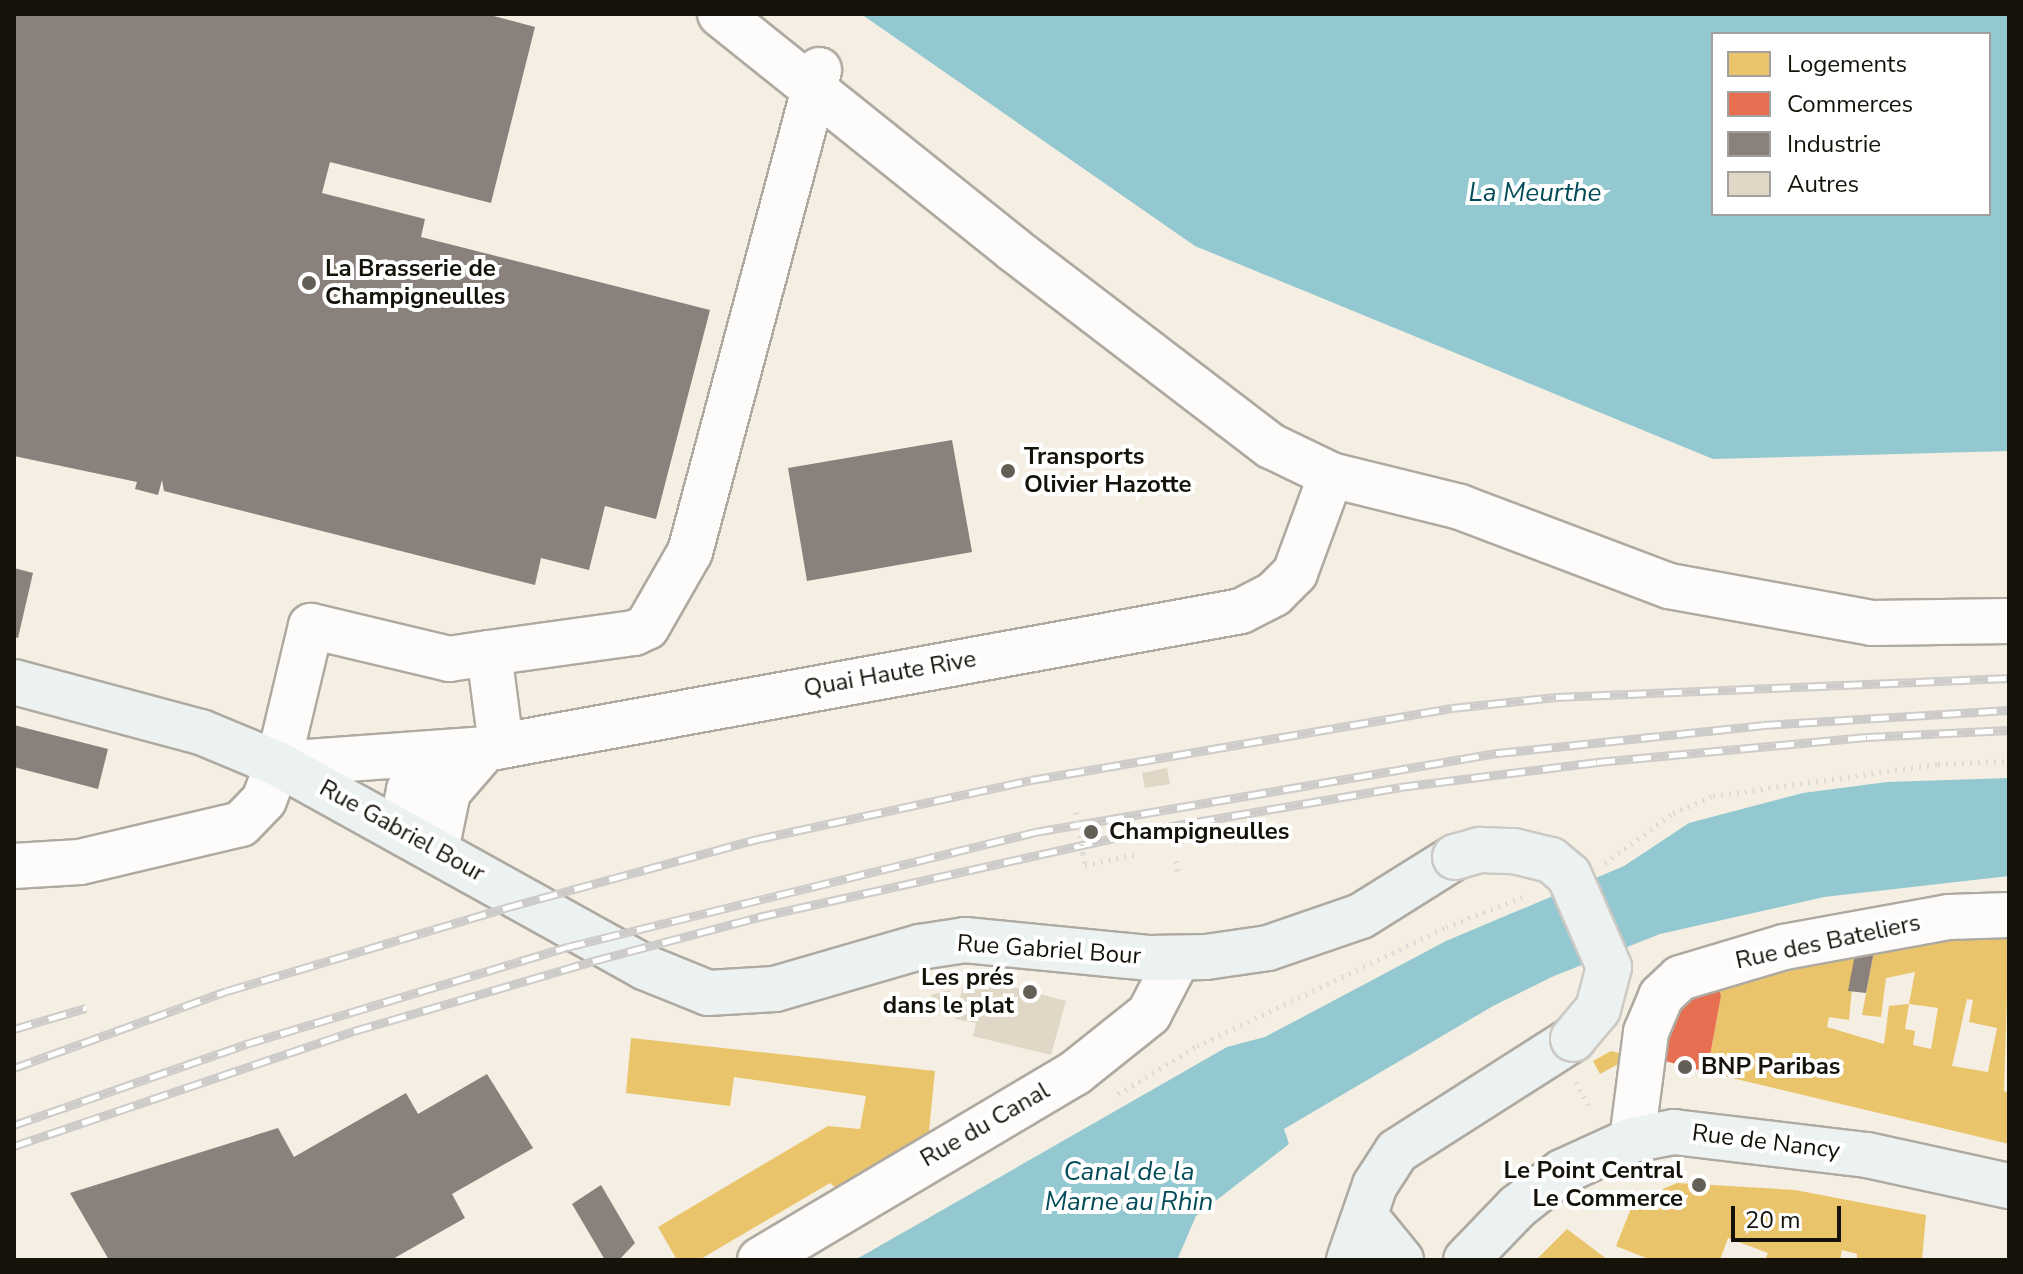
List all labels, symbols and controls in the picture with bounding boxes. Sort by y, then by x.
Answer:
legend [1711,32,1991,216]
text: Logements [1787,48,1907,80]
text: Commerces [1787,88,1913,120]
text: Industrie [1787,128,1881,160]
text: Autres [1787,168,1859,200]
water label: La Meurthe [1469,177,1601,209]
place label: La Brasserie de Champigneulles [325,255,505,311]
marker: La Brasserie de Champigneulles [300,274,318,292]
place label: Transports Olivier Hazotte [1024,443,1191,499]
marker: Transports Olivier Hazotte [999,462,1017,480]
street label: Quai Haute Rive [802,645,978,703]
street label: Rue Gabriel Bour [314,774,490,888]
place label: Champigneulles [1109,818,1289,846]
marker: Champigneulles [1080,821,1102,843]
street label: Rue des Bateliers [1733,908,1923,976]
street label: Rue Gabriel Bour [956,929,1142,971]
place label: Les prés dans le plat [883,964,1014,1020]
marker: Les prés dans le plat [1021,983,1039,1001]
place label: BNP Paribas [1701,1053,1841,1081]
marker: BNP Paribas [1676,1058,1694,1076]
street label: Rue du Canal [915,1077,1055,1173]
street label: Rue de Nancy [1690,1119,1842,1165]
water label: Canal de la Marne au Rhin [1045,1156,1213,1218]
place label: Le Point Central Le Commerce [1504,1157,1683,1213]
marker: Le Point Central Le Commerce [1690,1176,1708,1194]
scale bar [1735,1190,1845,1240]
text: 20 m [1745,1204,1801,1236]

